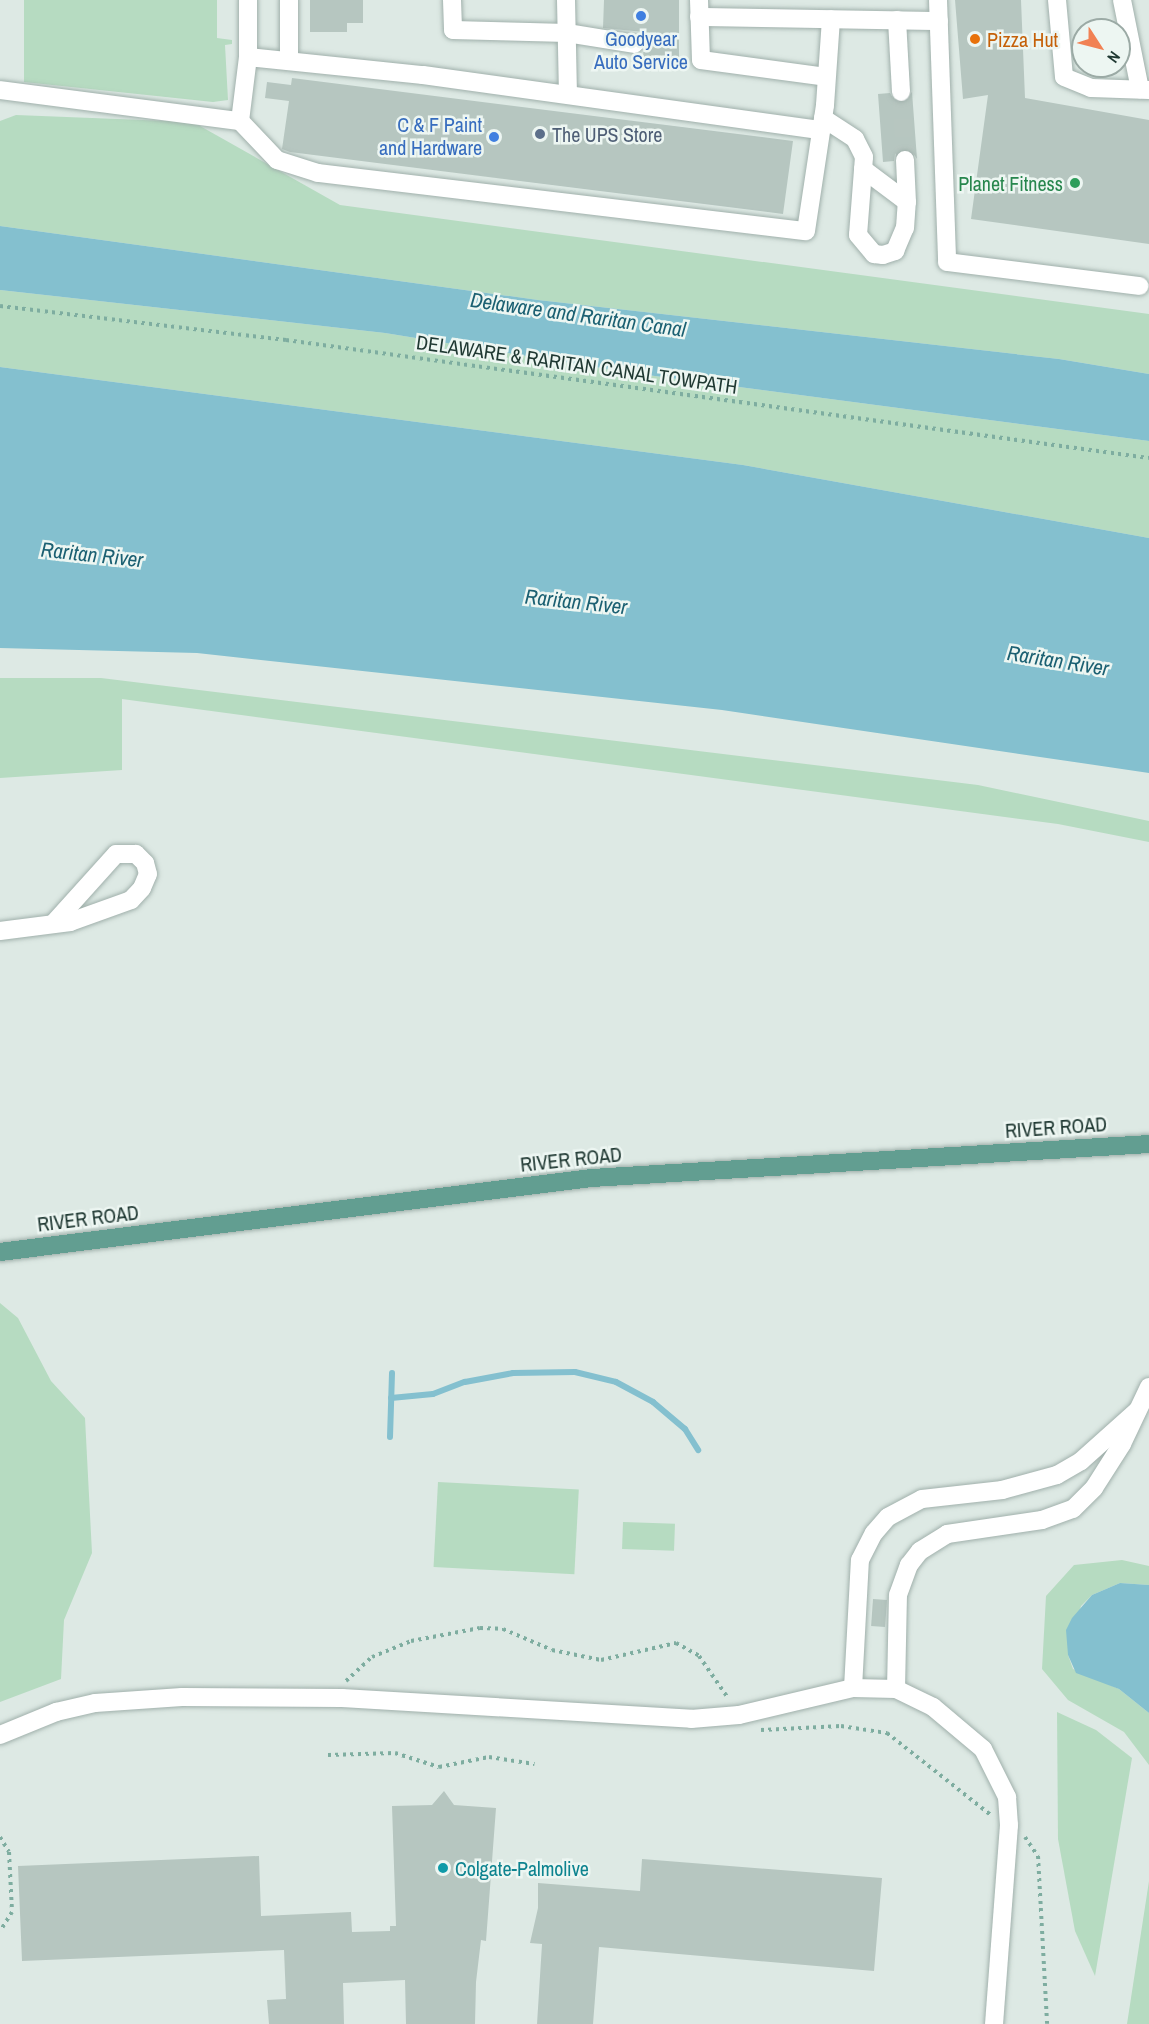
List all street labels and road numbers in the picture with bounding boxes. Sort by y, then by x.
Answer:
street label: DELAWARE & RARITAN CANAL TOWPATH [415,330,739,398]
street label: RIVER ROAD [1004,1111,1108,1143]
street label: RIVER ROAD [519,1142,623,1176]
street label: RIVER ROAD [36,1200,140,1236]

